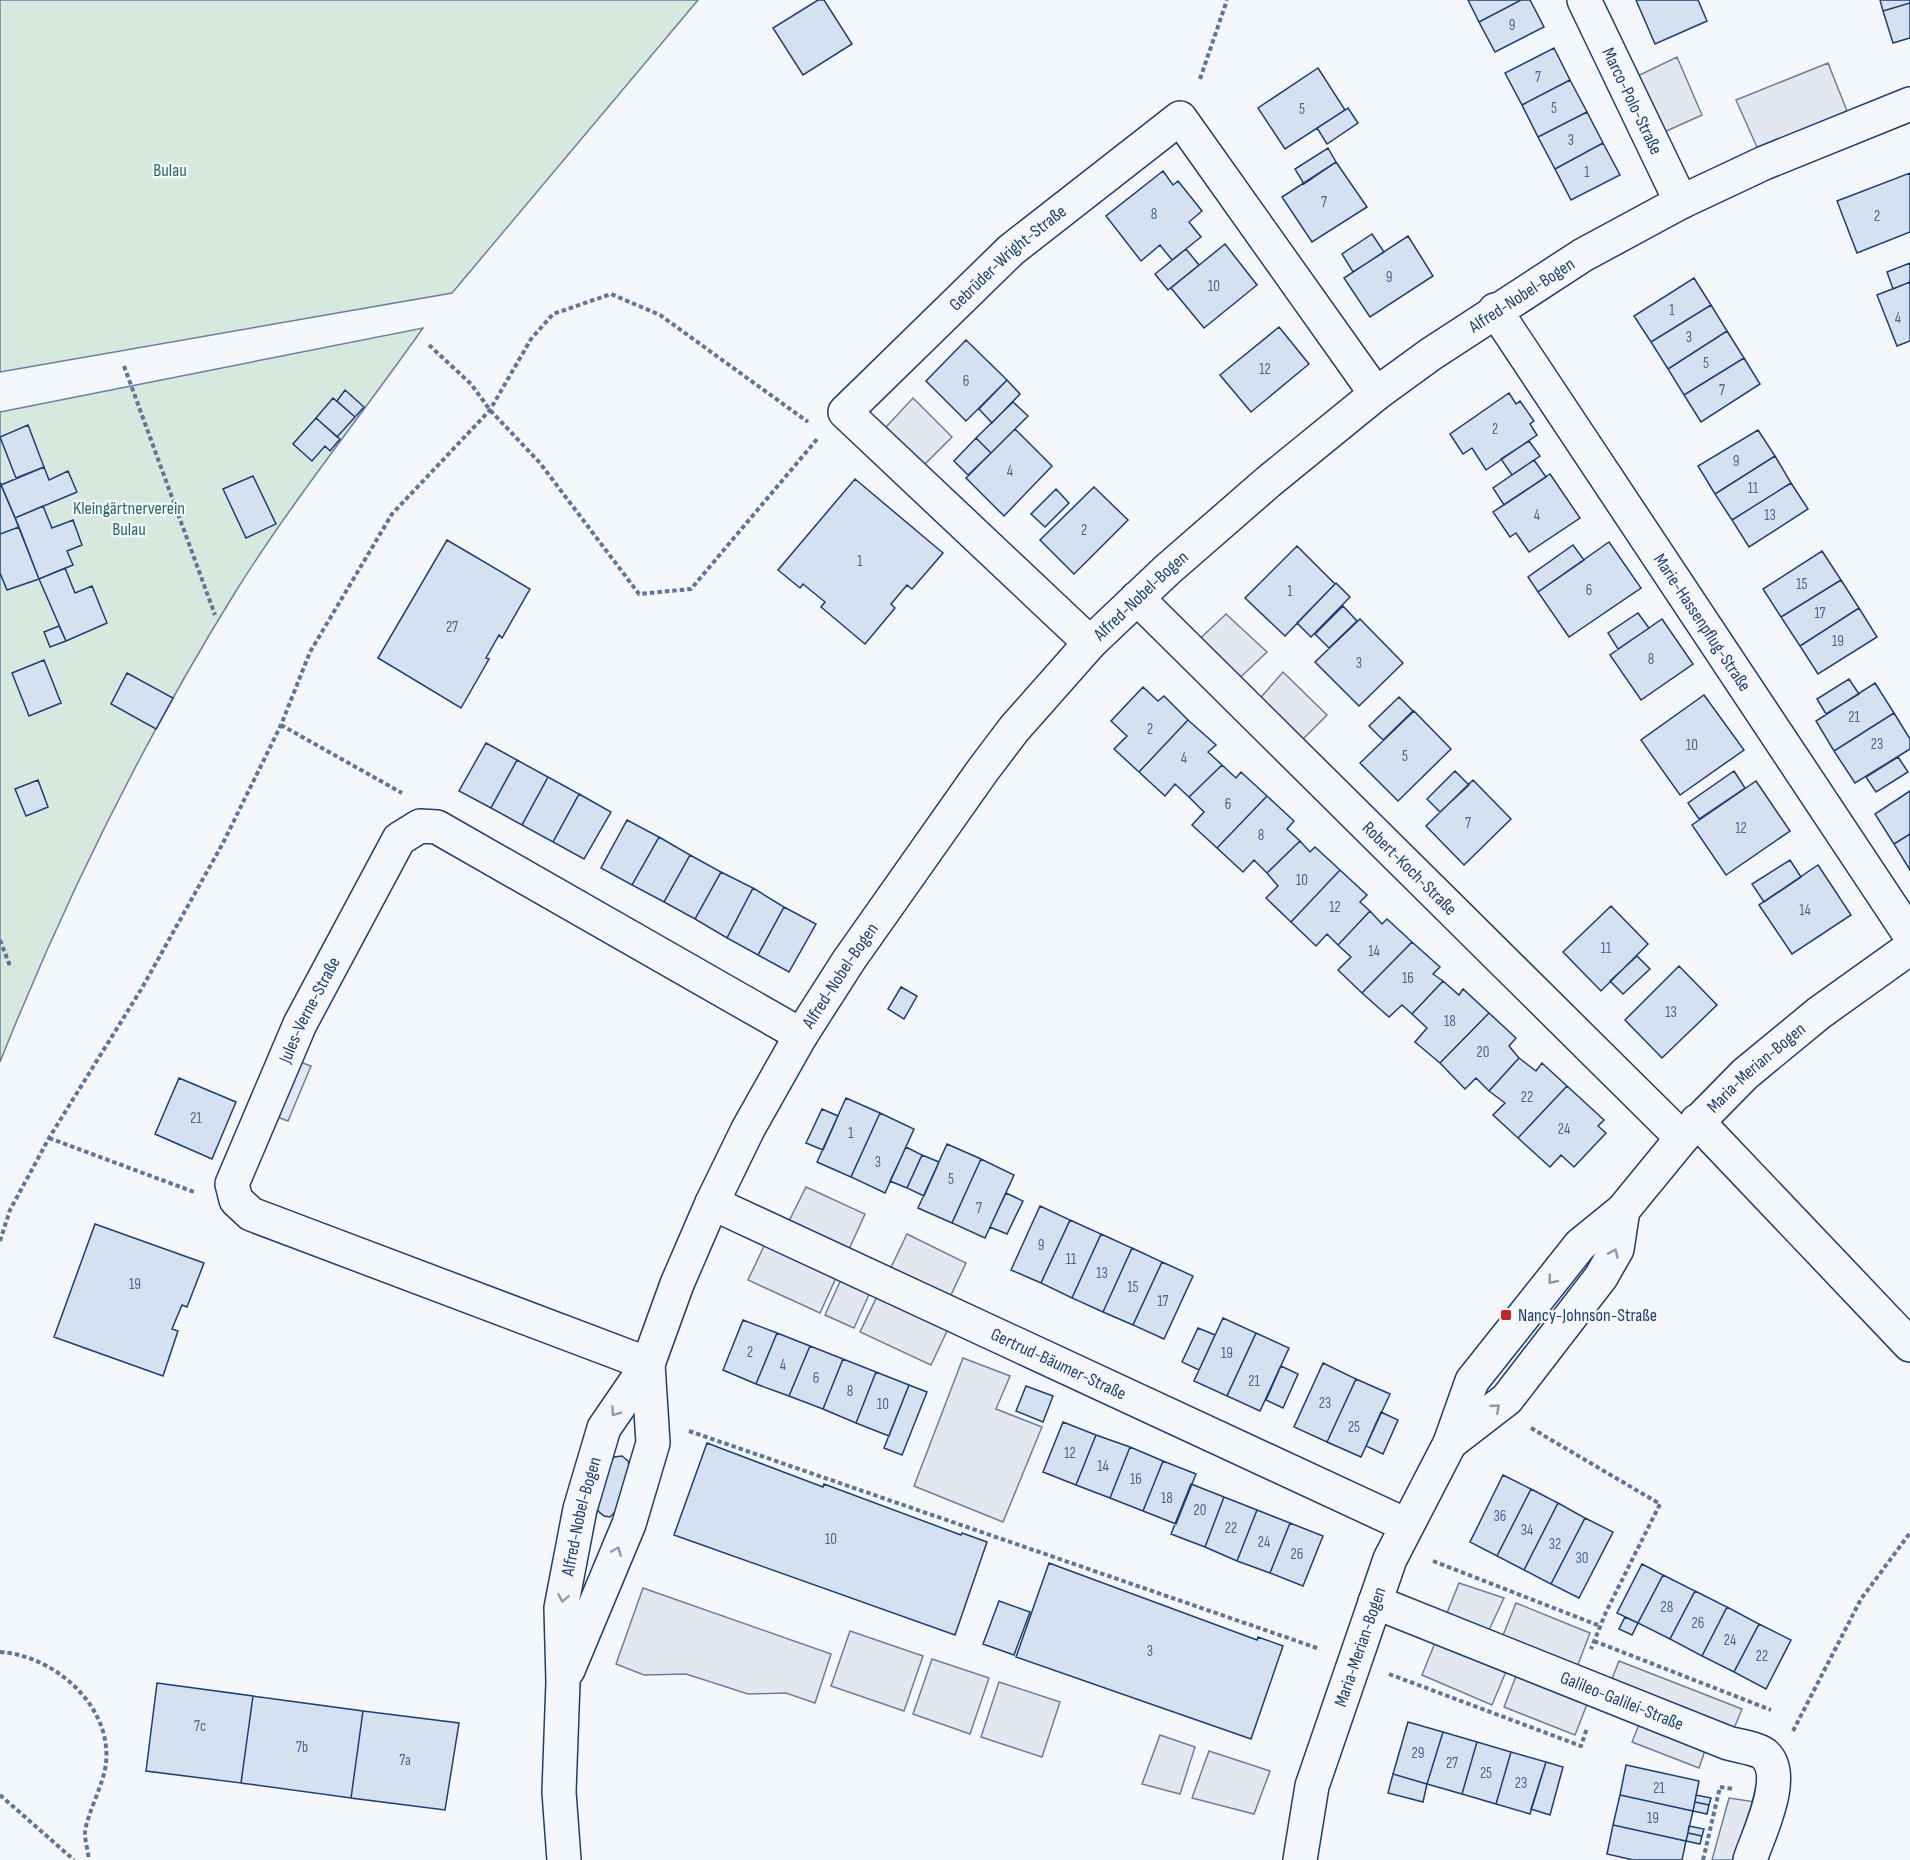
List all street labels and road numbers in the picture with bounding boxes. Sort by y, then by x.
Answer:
street label: Marco-Polo-Straße [1597,44,1667,158]
street label: Gebrüder-Wright-Straße [945,201,1071,315]
street label: Alfred-Nobel-Bogen [1464,253,1579,338]
street label: Alfred-Nobel-Bogen [1089,547,1193,646]
street label: Marie-Hassenpflug-Straße [1649,550,1755,695]
street label: Robert-Koch-Straße [1358,817,1461,920]
street label: Alfred-Nobel-Bogen [798,919,883,1033]
street label: Jules-Verne-Straße [274,953,345,1067]
street label: Maria-Merian-Bogen [1703,1018,1810,1117]
street label: Gertrud-Bäumer-Straße [987,1324,1129,1405]
street label: Alfred-Nobel-Bogen [557,1455,606,1579]
street label: Maria-Merian-Bogen [1330,1585,1390,1710]
street label: Galileo-Galilei-Straße [1557,1667,1687,1735]

